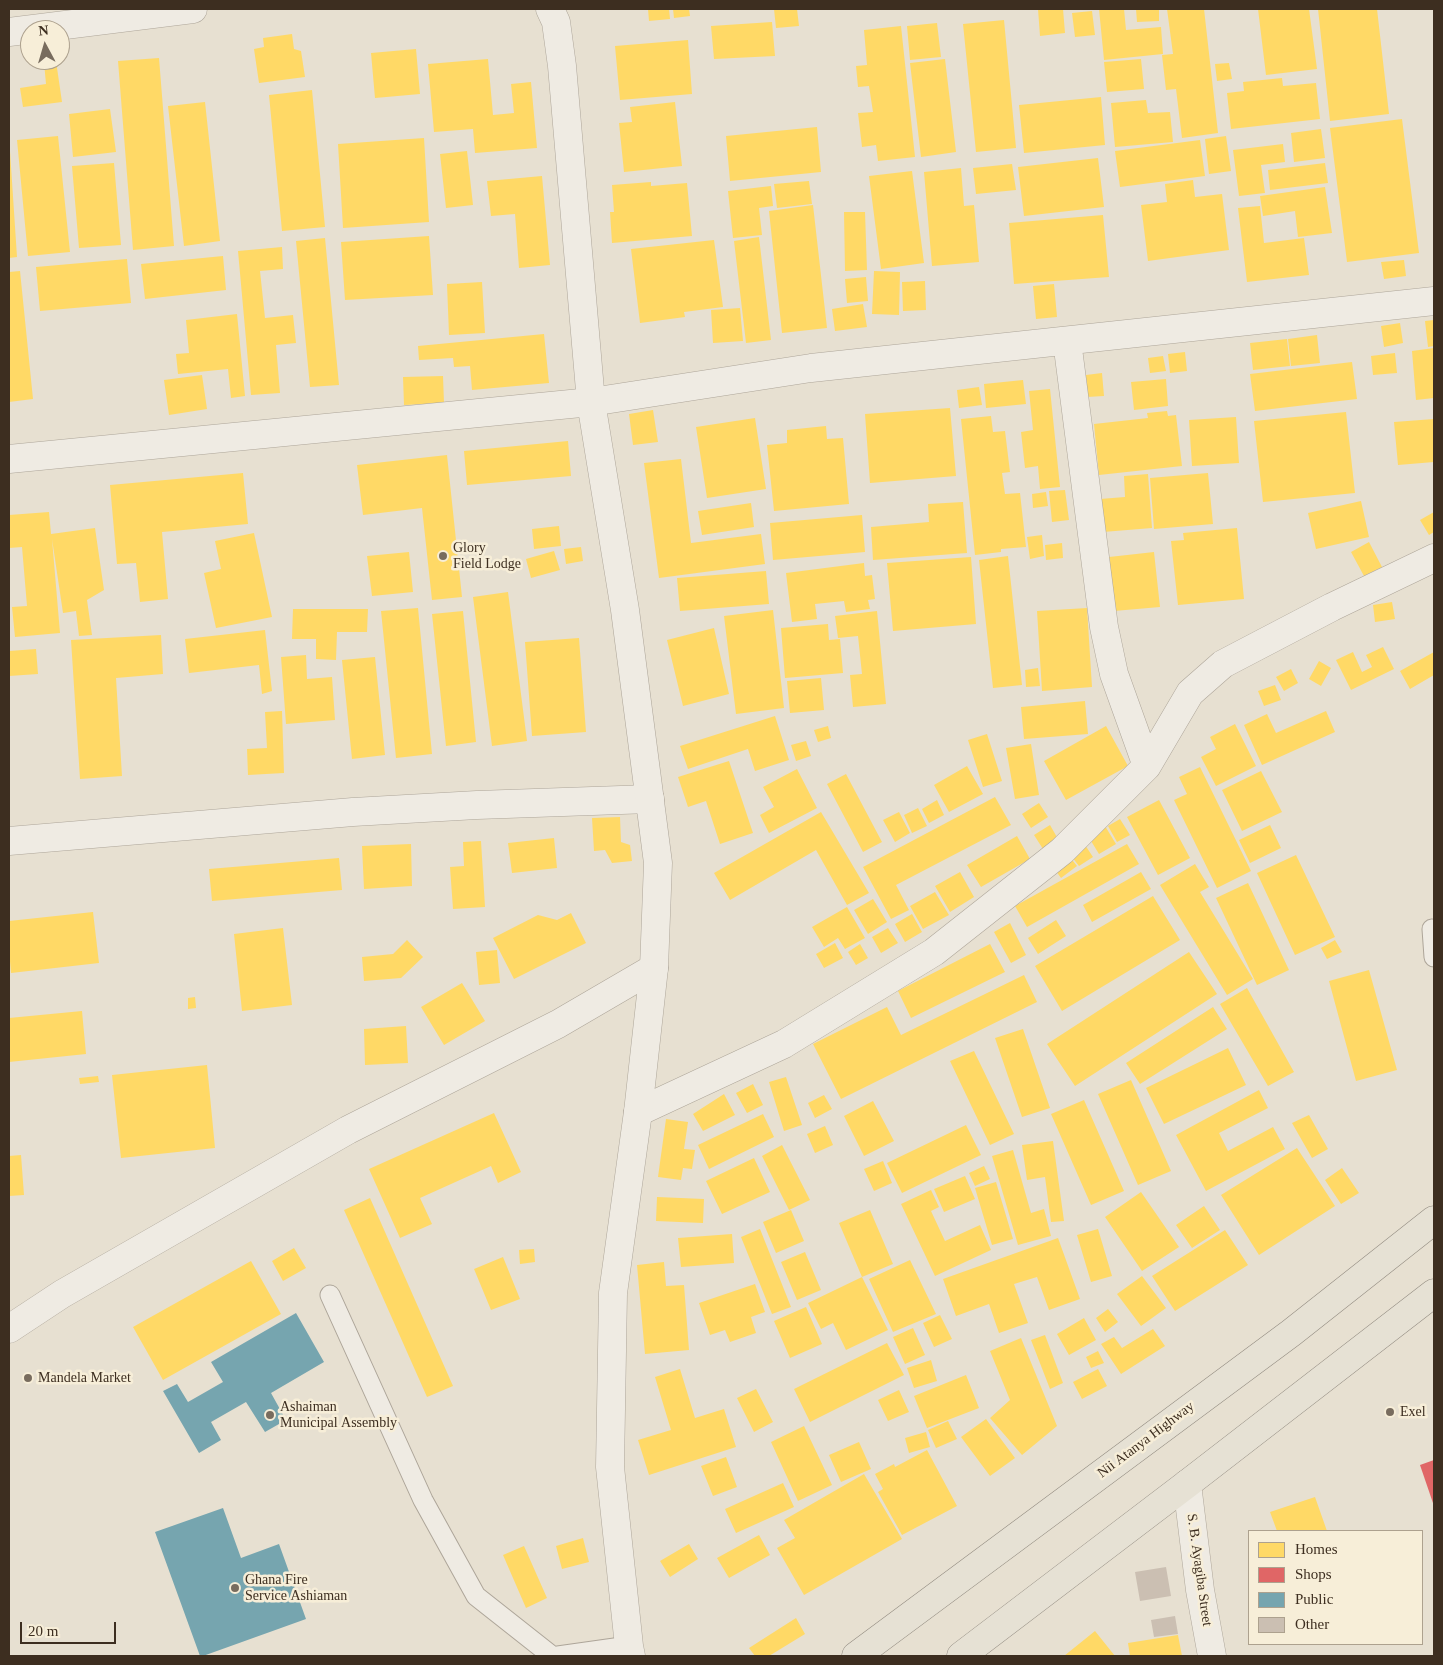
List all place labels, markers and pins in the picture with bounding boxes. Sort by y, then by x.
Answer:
place label: Glory Field Lodge [453,540,521,572]
marker: Glory Field Lodge [437,550,449,562]
place label: Mandela Market [38,1370,131,1386]
marker: Mandela Market [22,1372,34,1384]
place label: Ashaiman Municipal Assembly [280,1399,397,1431]
place label: Exel [1400,1404,1426,1420]
marker: Exel [1384,1406,1396,1418]
marker: Ashaiman Municipal Assembly [264,1409,276,1421]
place label: Ghana Fire Service Ashiaman [245,1572,347,1604]
marker: Ghana Fire Service Ashiaman [229,1582,241,1594]

